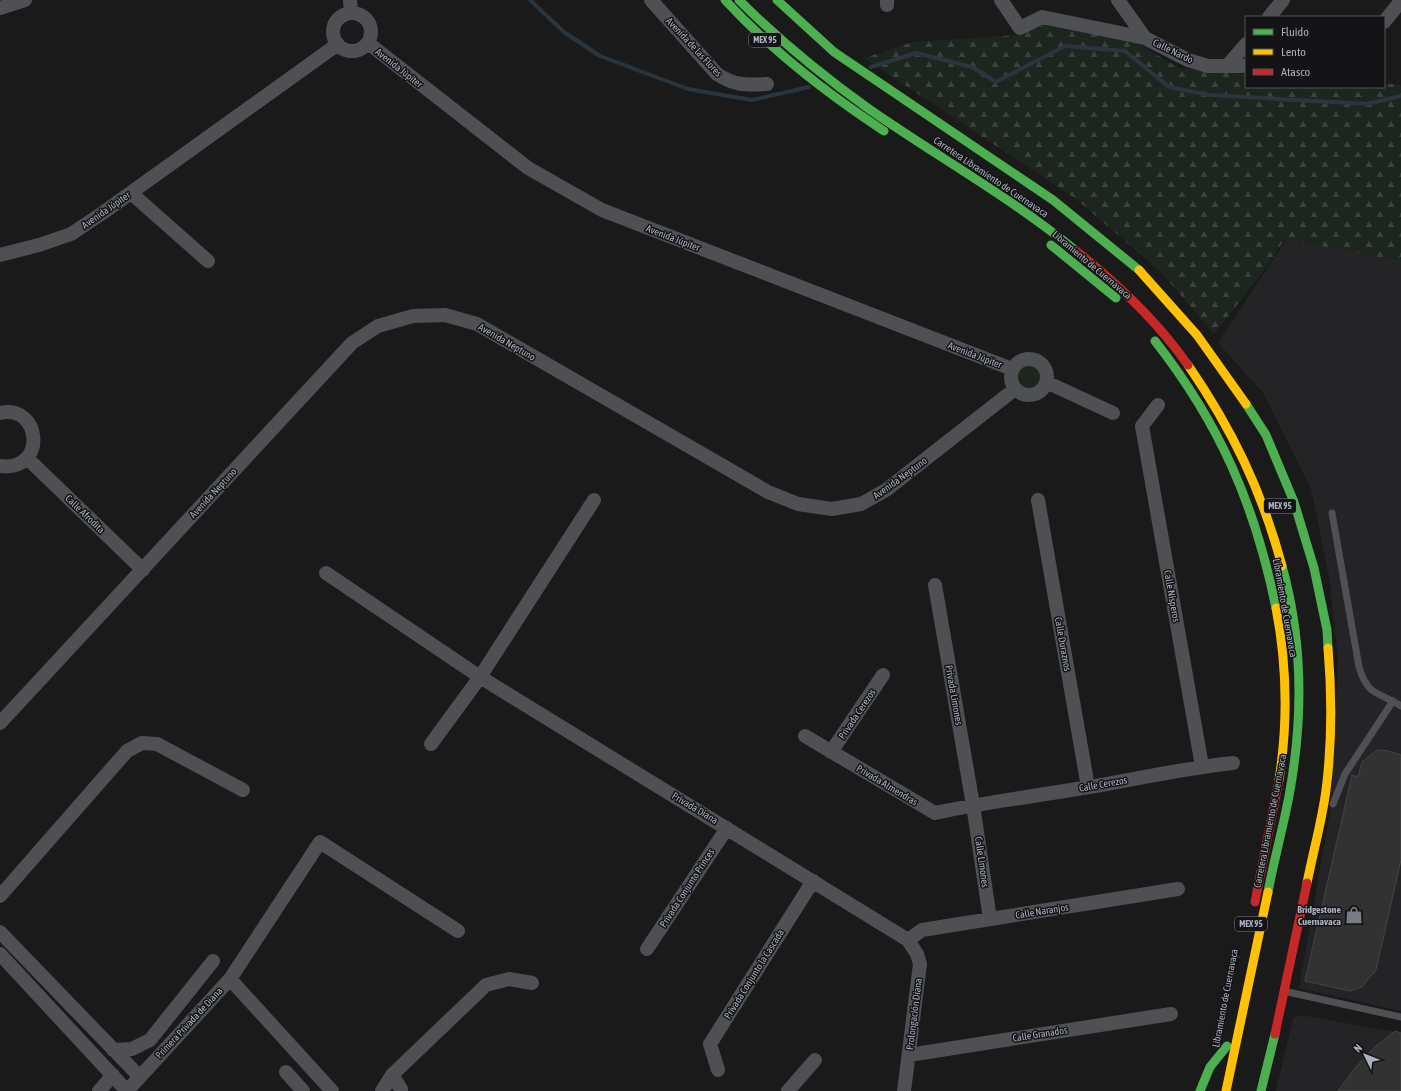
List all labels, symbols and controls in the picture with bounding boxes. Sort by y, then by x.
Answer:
street label: Avenida de las Flores [664,15,724,79]
legend [1245,16,1385,88]
text: Fluido [1281,25,1309,39]
road number: MEX 95 [749,33,781,47]
street label: Calle Nardo [1151,37,1195,66]
text: Lento [1281,45,1306,59]
street label: Avenida Júpiter [373,46,426,90]
text: Atasco [1281,65,1311,79]
street label: Carretera Libramiento de Cuernavaca [932,134,1051,220]
street label: Avenida Júpiter [80,189,133,231]
street label: Avenida Júpiter [645,223,702,254]
street label: Libramiento de Cuernavaca [1050,229,1134,302]
street label: Avenida Neptuno [477,321,538,363]
street label: Avenida Júpiter [947,340,1004,371]
street label: Avenida Neptuno [871,455,929,501]
street label: Avenida Neptuno [187,466,239,520]
street label: Calle Afrodita [63,493,107,536]
road number: MEX 95 [1264,499,1296,513]
street label: Libramiento de Cuernavaca [1271,558,1299,659]
street label: Calle Nísperos [1162,569,1182,623]
street label: Calle Duraznos [1053,616,1073,672]
street label: Privada Limones [943,664,965,726]
street label: Privada Cerezos [836,687,878,741]
street label: Carretera Libramiento de Cuernavaca [1252,753,1288,889]
street label: Privada Almendras [854,762,920,808]
street label: Calle Cerezos [1078,774,1128,794]
street label: Privada Diana [670,790,720,826]
street label: Calle Limones [973,836,991,889]
street label: Privada Conjunto Princes [658,846,717,929]
street label: Calle Naranjos [1015,901,1070,921]
place label: Bridgestone Cuernavaca [1297,904,1341,927]
shop icon: Bridgestone Cuernavaca [1344,905,1364,925]
road number: MEX 95 [1235,917,1267,931]
street label: Privada Conjunto la Cascada [722,927,786,1021]
street label: Libramiento de Cuernavaca [1210,948,1240,1048]
street label: Prolongación Diana [904,977,924,1051]
street label: Primera Privada de Diana [153,985,225,1061]
street label: Calle Granados [1012,1024,1069,1044]
north arrow [1345,1035,1385,1075]
text: N [1351,1042,1364,1055]

